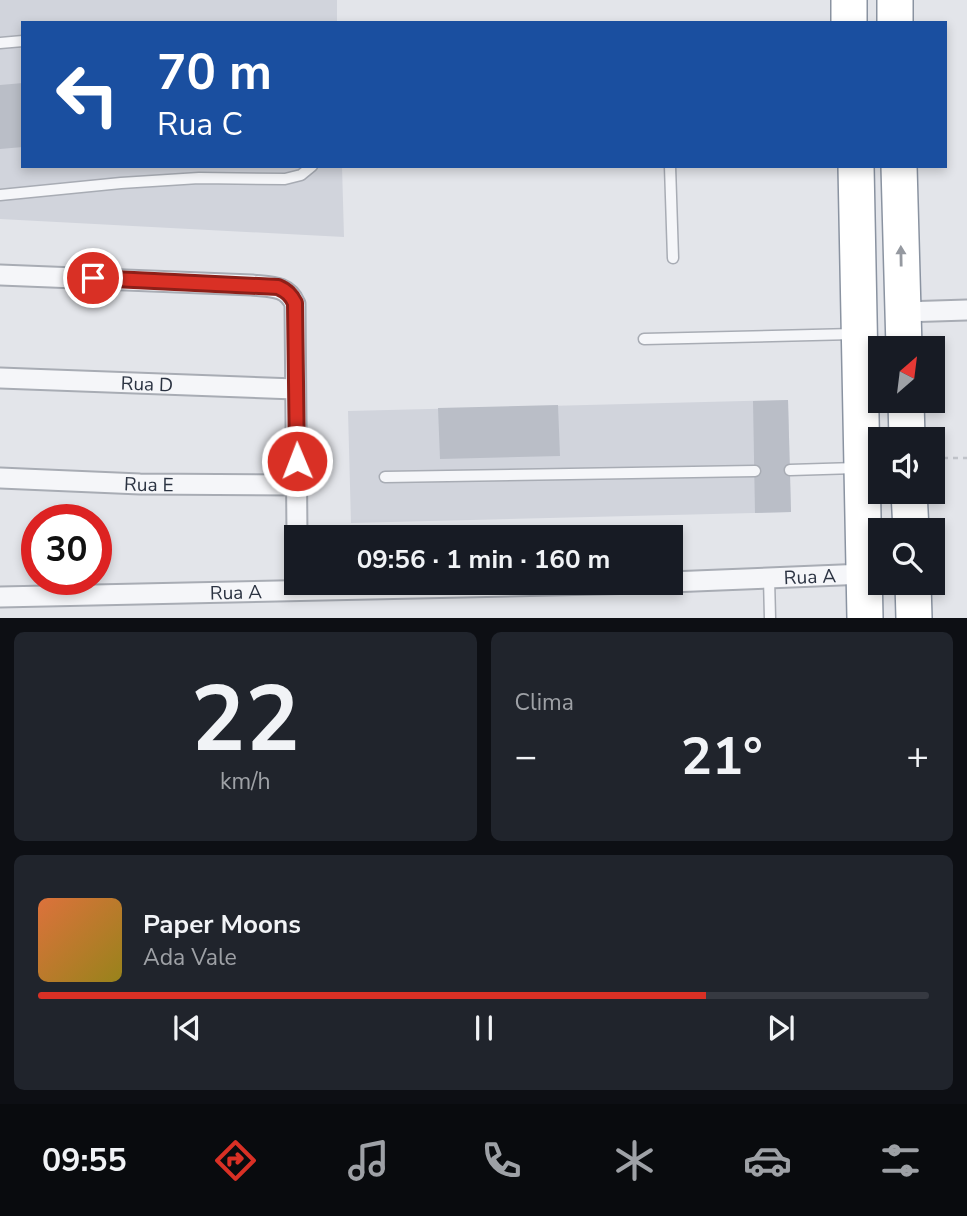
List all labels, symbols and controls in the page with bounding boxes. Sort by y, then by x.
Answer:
text: 70 m [157,39,272,106]
icon: left [42,49,133,140]
text: Rua C [157,103,243,146]
one-way arrow [896,244,907,266]
pin [63,248,123,308]
icon: arrive [74,259,112,297]
north arrow [868,336,945,413]
map controls [868,336,945,595]
street label: Rua D [120,371,174,398]
position arrow [260,424,334,498]
button: sound [868,427,945,504]
street label: Rua E [124,471,174,498]
speed limit sign: 30 [21,504,112,595]
button: search [868,518,945,595]
text: 09:56 · 1 min · 160 m [357,542,610,577]
street label: Rua A [783,563,837,591]
street label: Rua A [210,579,262,606]
text: 22 [191,658,300,782]
text: Clima [515,687,574,718]
text: 21° [681,721,763,792]
text: − [515,731,537,782]
text: + [906,731,929,782]
text: km/h [220,766,271,797]
text: Paper Moons [143,907,301,942]
text: Ada Vale [143,942,237,973]
icon: previous [168,1009,206,1047]
icon: pause [465,1009,503,1047]
icon: next [762,1009,800,1047]
icon: directions [211,1136,260,1185]
icon: music [344,1136,393,1185]
icon: phone [477,1136,526,1185]
icon: climate [610,1136,659,1185]
icon: car [743,1136,792,1185]
icon: filters [876,1136,925,1185]
text: 09:55 [42,1139,127,1182]

